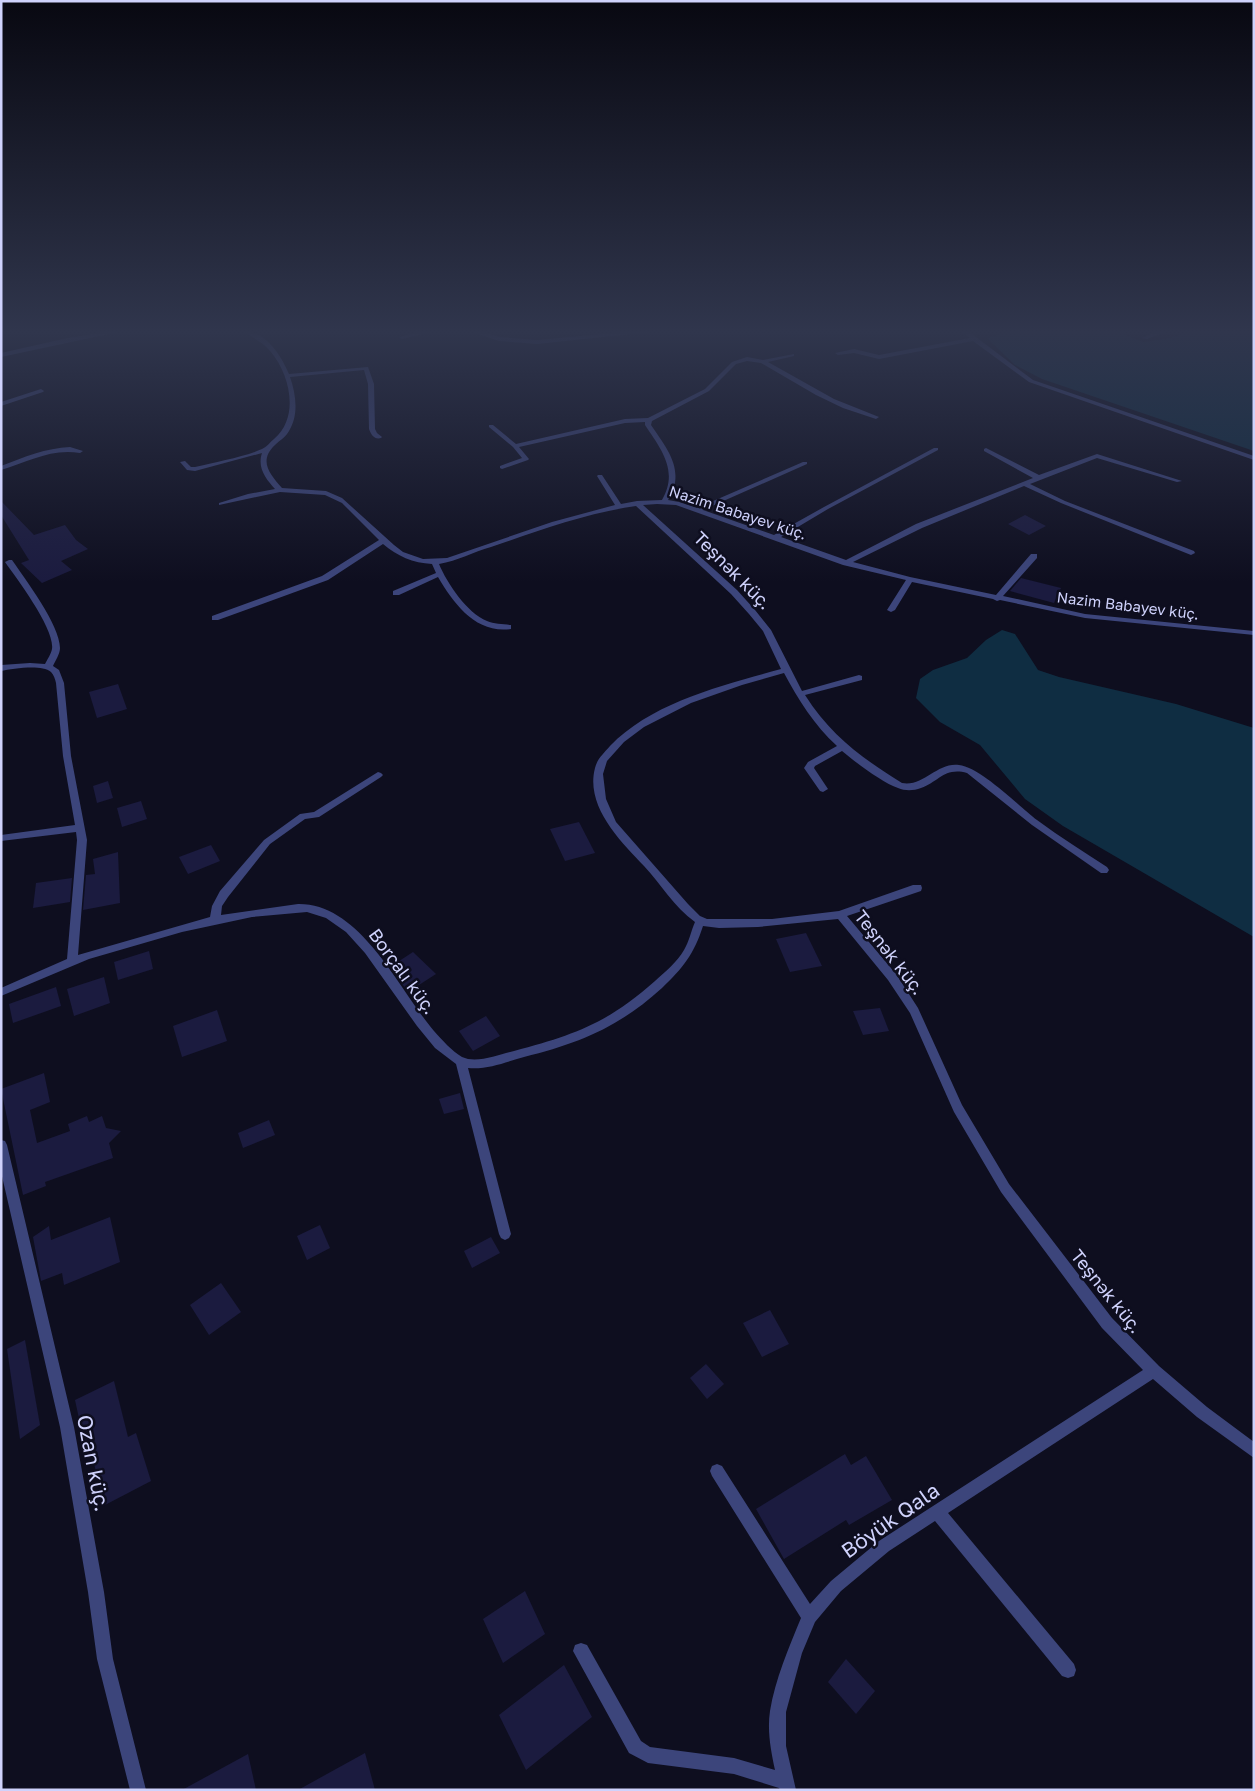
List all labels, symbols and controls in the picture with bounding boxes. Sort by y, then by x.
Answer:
street label: Nazim Babayev küç. [667,481,809,543]
street label: Teşnək küç. [689,526,777,614]
street label: Nazim Babayev küç. [1056,587,1200,623]
street label: Teşnək küç. [850,905,930,999]
street label: Borçalı küç. [365,924,441,1018]
street label: Teşnək küç. [1067,1245,1147,1337]
street label: Ozan küç. [72,1412,116,1514]
street label: Böyük Qala [836,1477,944,1563]

